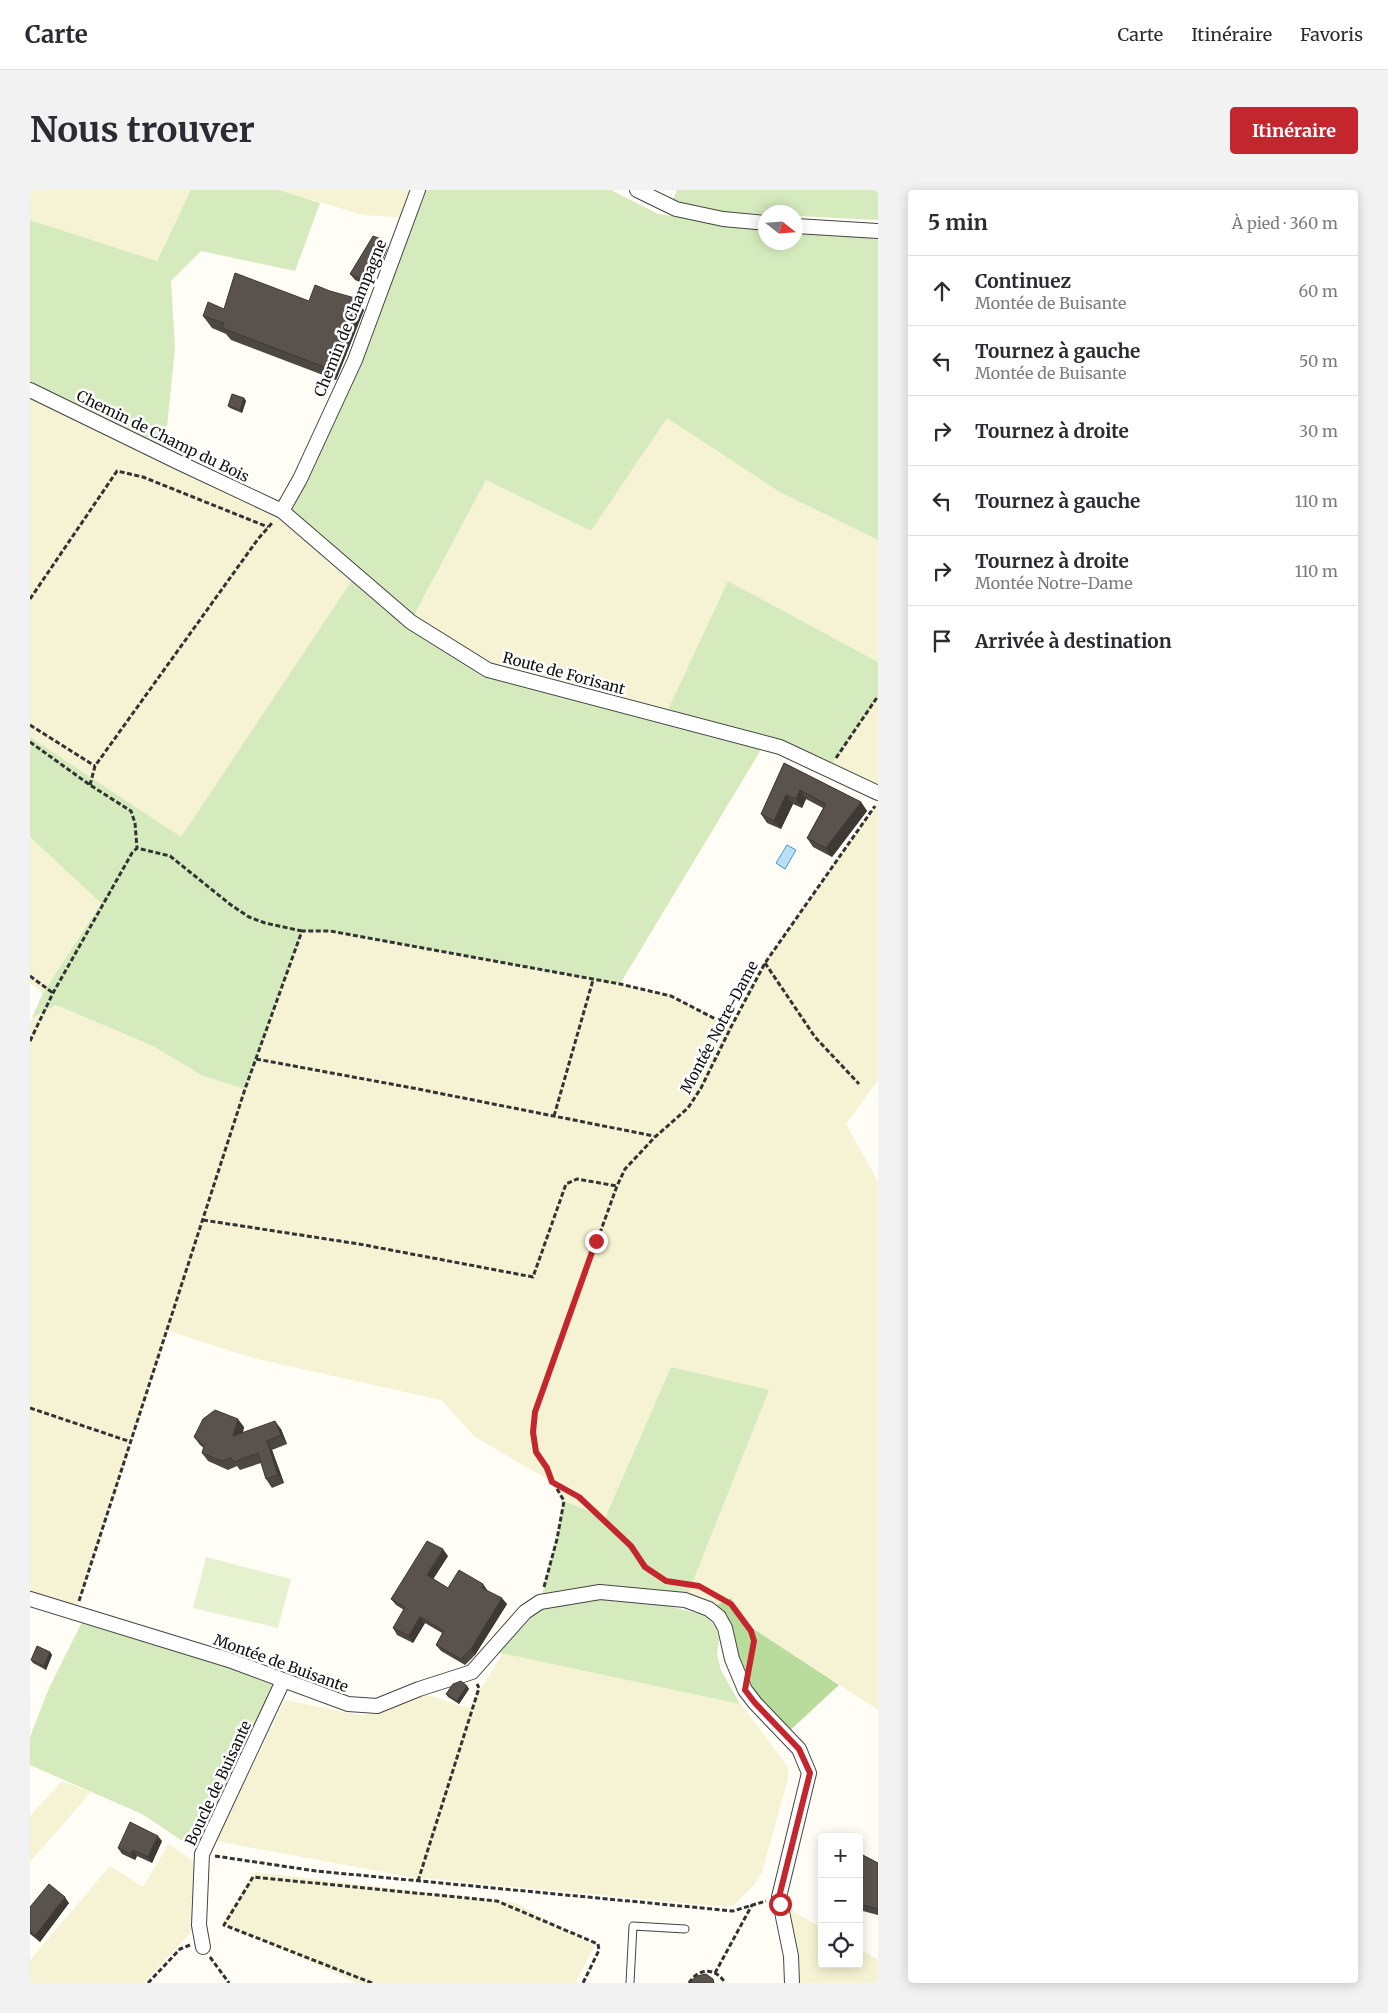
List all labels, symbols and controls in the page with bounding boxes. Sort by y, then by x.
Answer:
text: Carte [25,19,88,50]
text: Carte [1117,23,1163,46]
text: Itinéraire [1191,23,1272,46]
text: Favoris [1300,23,1363,46]
button: Itinéraire [1230,107,1358,154]
text: Nous trouver [30,108,255,152]
north arrow [758,205,803,250]
text: 5 min [928,209,988,236]
text: À pied · 360 m [1232,213,1338,233]
street label: Chemin de Champagne [310,236,390,400]
text: Continuez [975,269,1071,293]
icon: ahead [928,277,956,305]
text: 60 m [1298,281,1338,301]
text: Montée de Buisante [975,293,1126,313]
text: Tournez à gauche [975,339,1140,363]
icon: left [928,347,956,375]
text: 50 m [1299,351,1338,371]
text: Montée de Buisante [975,363,1126,383]
street label: Chemin de Champ du Bois [74,386,252,486]
icon: right [928,417,956,445]
text: Tournez à droite [975,419,1129,443]
text: 30 m [1299,421,1338,441]
icon: left [928,487,956,515]
text: Tournez à gauche [975,489,1140,513]
text: 110 m [1295,491,1338,511]
text: Tournez à droite [975,549,1129,573]
icon: right [928,557,956,585]
text: 110 m [1295,561,1338,581]
text: Montée Notre-Dame [975,573,1133,593]
icon: arrive [928,627,956,655]
text: Arrivée à destination [975,629,1172,653]
street label: Route de Forisant [501,648,627,699]
street label: Montée Notre-Dame [676,957,762,1097]
route end [585,1230,608,1253]
street label: Montée de Buisante [211,1630,351,1696]
street label: Boucle de Buisante [181,1717,255,1848]
map controls [818,1833,863,1968]
button: + [818,1833,863,1878]
button: − [818,1878,863,1923]
route start [769,1893,792,1916]
button: locate [818,1923,863,1968]

